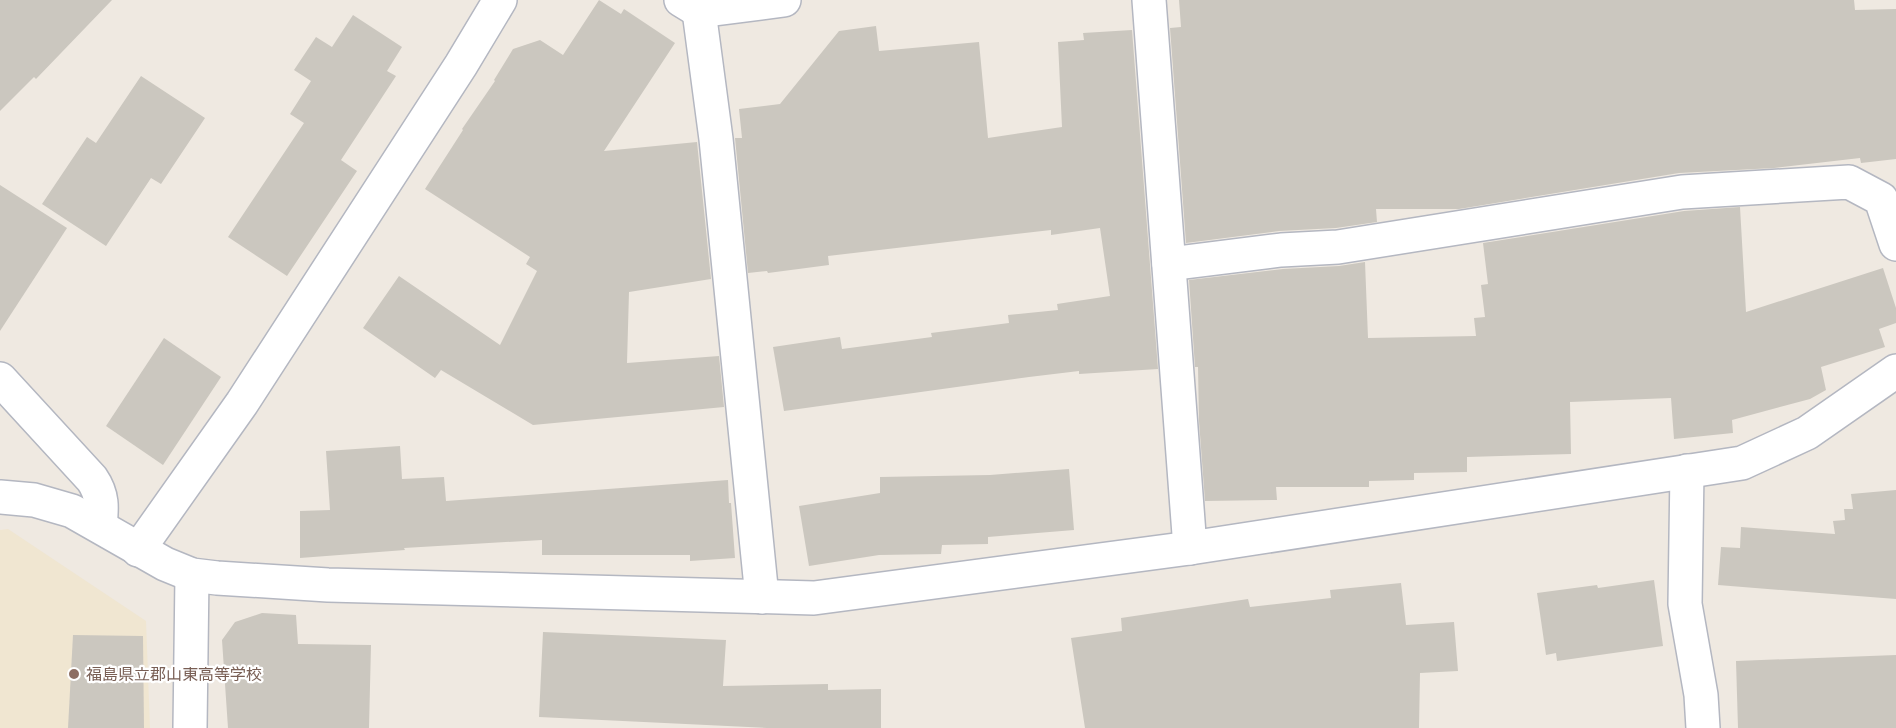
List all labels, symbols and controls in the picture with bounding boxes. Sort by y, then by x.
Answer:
place label: 福島県立郡山東高等学校 [86,665,262,684]
marker: 福島県立郡山東高等学校 [67,667,81,681]

